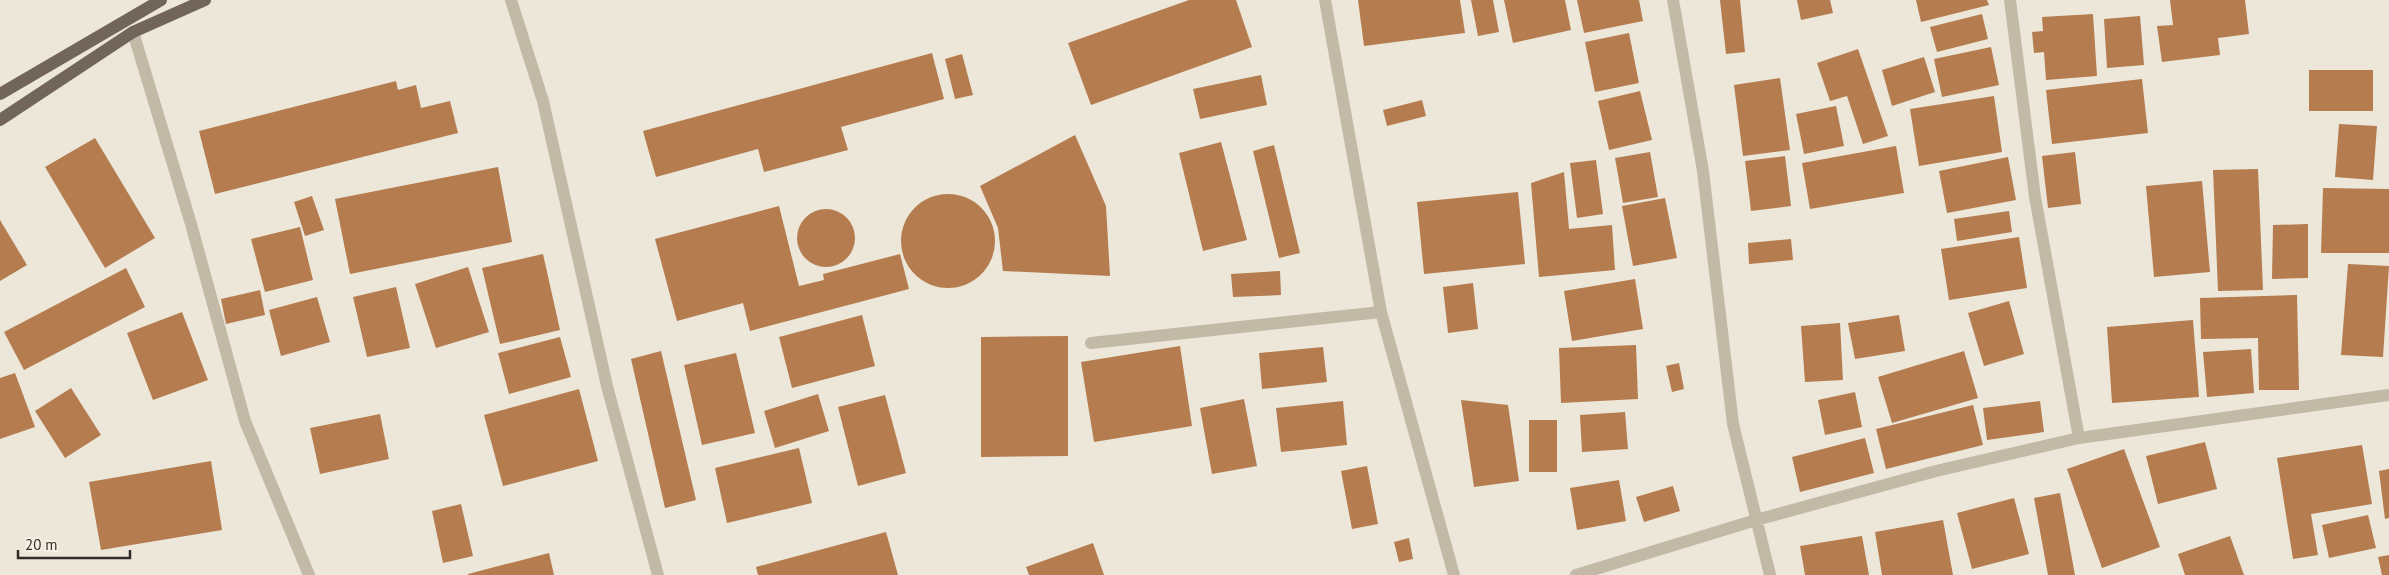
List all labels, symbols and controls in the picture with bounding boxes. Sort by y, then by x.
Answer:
scale bar [18,528,130,560]
text: 20 m [25,535,58,554]

